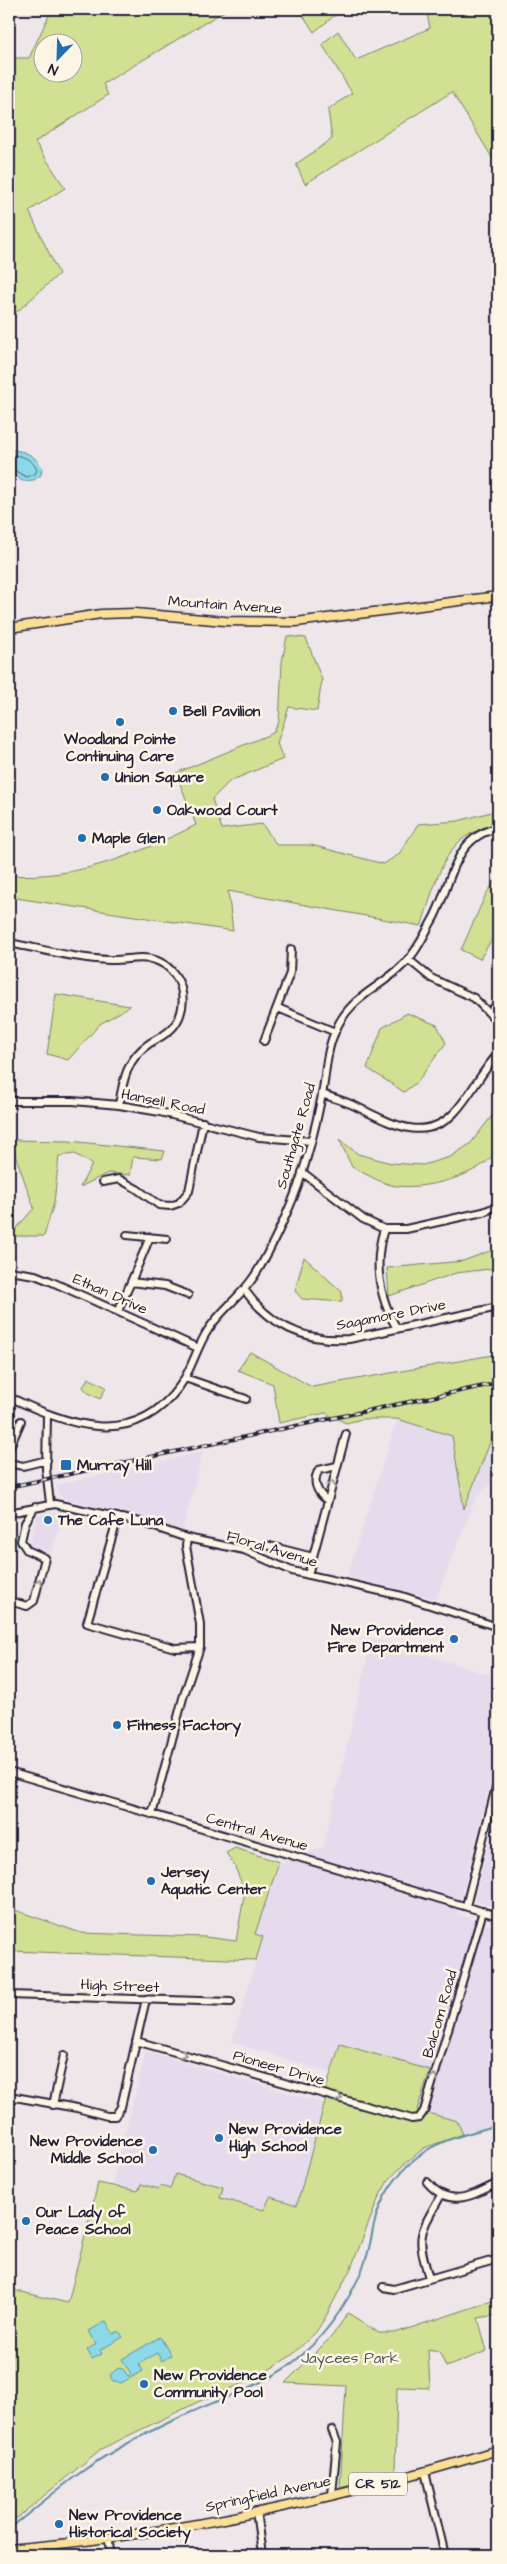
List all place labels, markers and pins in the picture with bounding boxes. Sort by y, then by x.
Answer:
place label: Bell Pavilion [183,701,261,722]
marker: Bell Pavilion [167,705,179,717]
marker: Woodland Pointe Continuing Care [114,716,126,728]
place label: Woodland Pointe Continuing Care [63,729,176,769]
place label: Union Square [115,767,204,788]
marker: Union Square [99,771,111,783]
place label: Oakwood Court [167,800,279,821]
marker: Oakwood Court [151,804,163,816]
place label: Maple Glen [92,828,166,849]
marker: Maple Glen [76,832,88,844]
place label: Murray Hill [77,1455,152,1477]
marker: Murray Hill [59,1458,73,1472]
place label: The Cafe Luna [57,1510,164,1531]
marker: The Cafe Luna [42,1514,54,1526]
place label: New Providence Fire Department [327,1620,445,1658]
marker: New Providence Fire Department [448,1633,460,1645]
place label: Fitness Factory [127,1715,242,1737]
marker: Fitness Factory [111,1719,123,1731]
place label: Jersey Aquatic Center [160,1862,267,1900]
marker: Jersey Aquatic Center [145,1875,157,1887]
place label: New Providence High School [229,2119,342,2159]
place label: New Providence Middle School [30,2131,144,2169]
marker: New Providence High School [213,2132,225,2144]
marker: New Providence Middle School [147,2144,159,2156]
place label: Our Lady of Peace School [36,2202,131,2240]
marker: Our Lady of Peace School [20,2215,32,2227]
place label: New Providence Community Pool [154,2365,267,2404]
marker: New Providence Community Pool [138,2378,150,2390]
place label: New Providence Historical Society [69,2505,191,2544]
marker: New Providence Historical Society [53,2518,65,2530]

